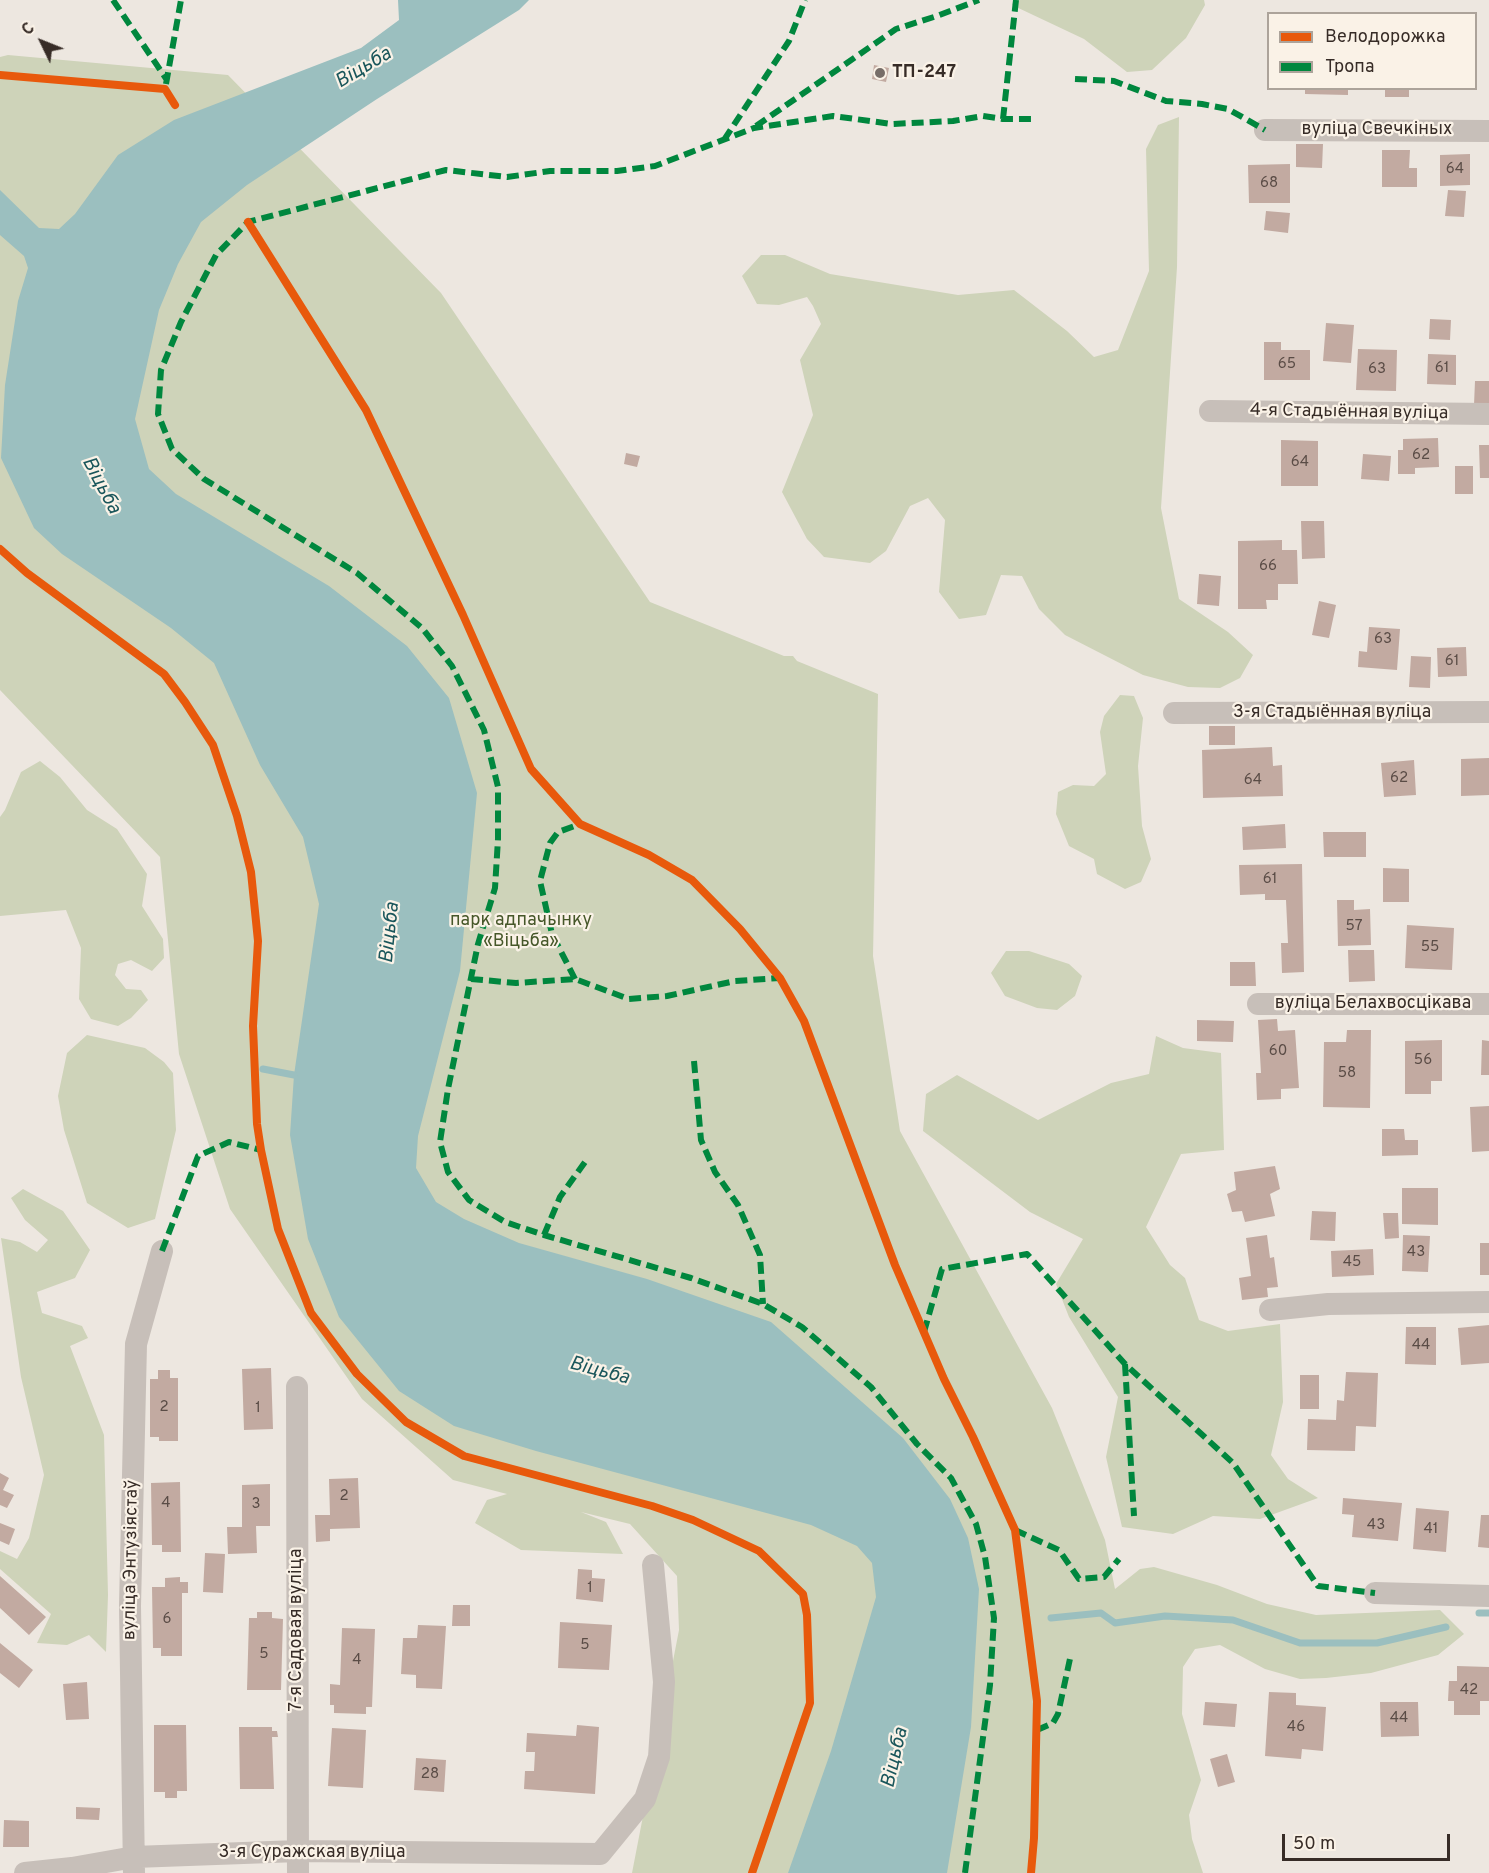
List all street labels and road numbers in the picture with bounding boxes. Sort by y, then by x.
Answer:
street label: вуліца Свечкіных [1302,119,1452,141]
street label: 4-я Стадыённая вуліца [1250,400,1448,426]
street label: 3-я Стадыённая вуліца [1233,702,1431,724]
street label: вуліца Белахвосцікава [1275,993,1471,1015]
street label: вуліца Энтузіястаў [120,1480,144,1640]
street label: 7-я Садовая вуліца [286,1549,308,1711]
street label: 3-я Суражская вуліца [219,1842,405,1864]

